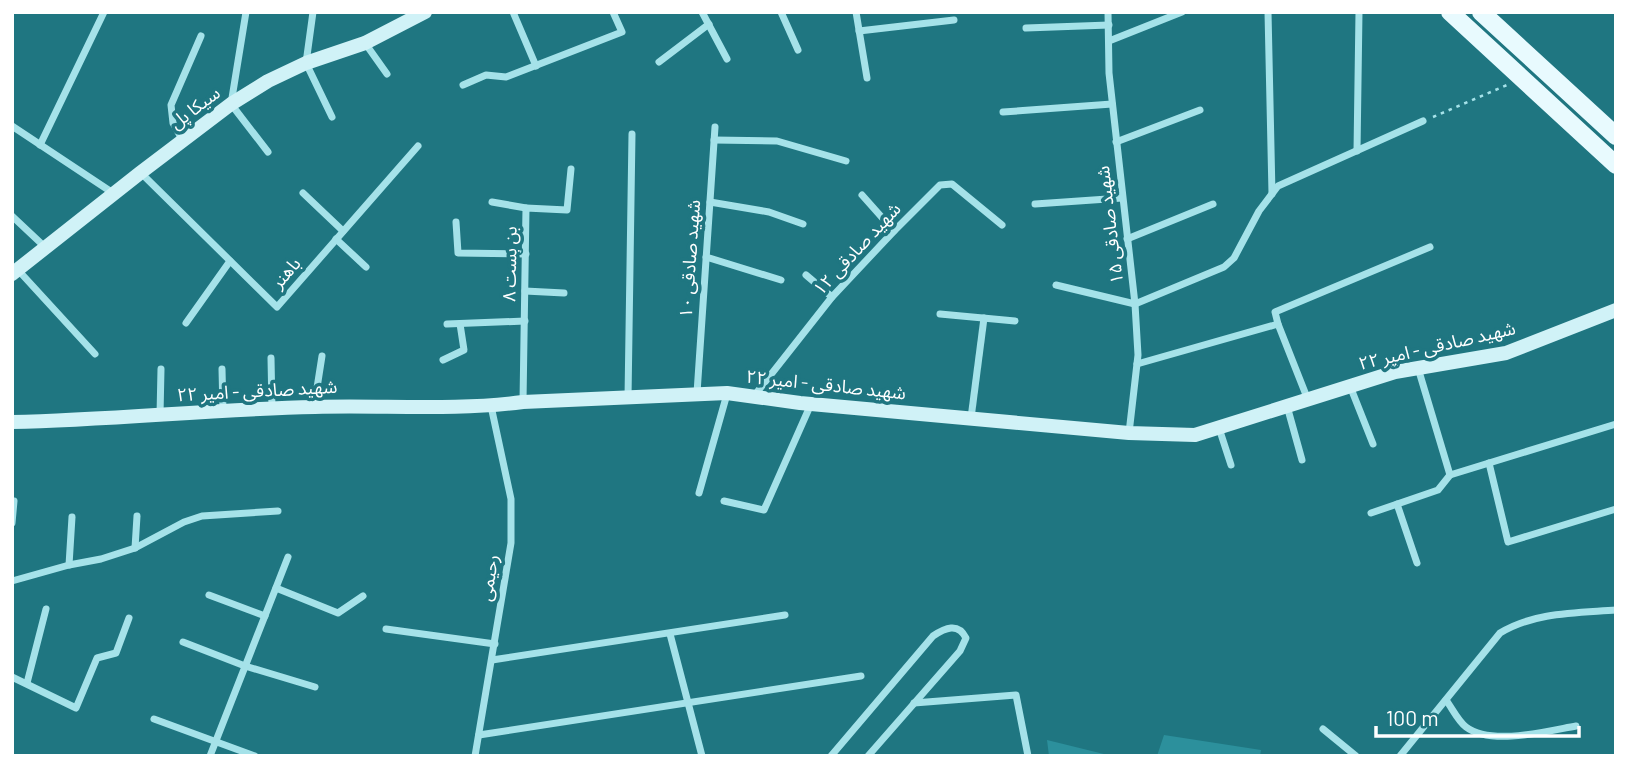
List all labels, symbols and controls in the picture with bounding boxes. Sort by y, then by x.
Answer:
street label: سیکا پل [165,81,225,134]
street label: شهید صادقی ۱۵ [1091,165,1128,285]
street label: شهید صادقی ۱۲ [808,197,906,300]
street label: شهید صادقی ۱۰ [674,199,705,319]
street label: بن بست ۸ [497,226,522,302]
street label: باهنر [265,252,305,294]
street label: شهید صادقی - امیر ۲۲ [1356,316,1518,375]
street label: شهید صادقی - امیر ۲۲ [745,365,907,404]
street label: شهید صادقی - امیر ۲۲ [176,375,338,406]
street label: رحیمی [473,553,504,603]
scale bar [1376,694,1579,738]
text: 100 m [1386,705,1439,730]

